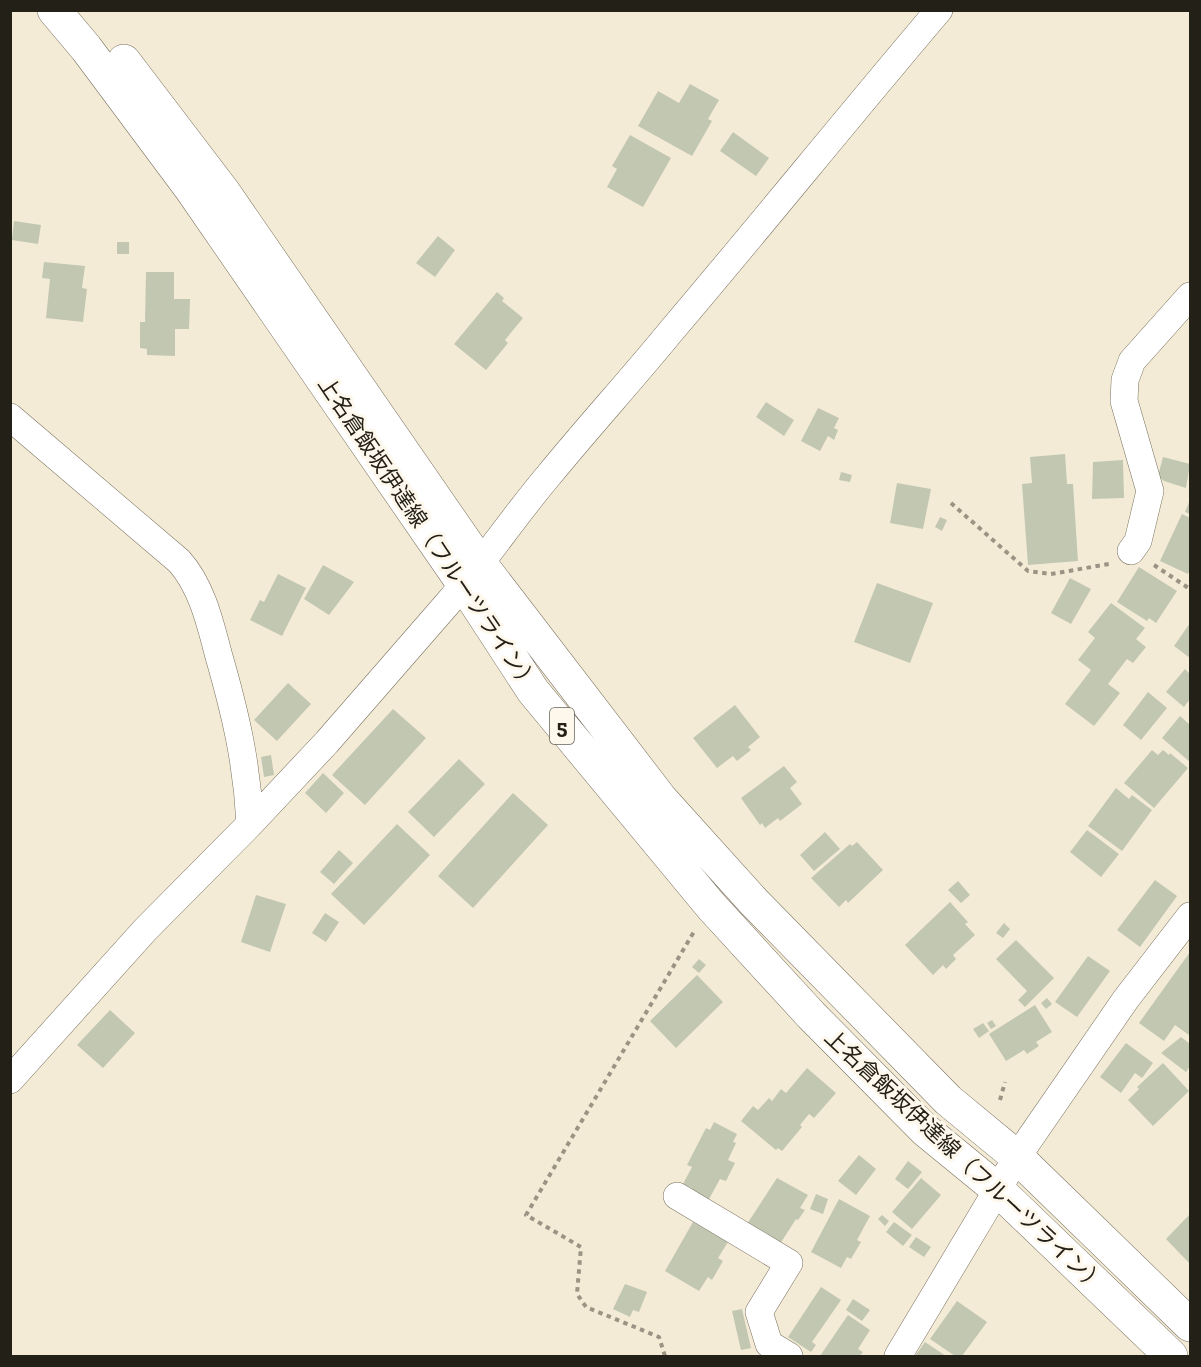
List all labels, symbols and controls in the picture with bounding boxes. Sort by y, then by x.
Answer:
street label: 上名倉飯坂伊達線（フルーツライン） [312,372,544,696]
road number: 5 [550,708,574,744]
street label: 上名倉飯坂伊達線（フルーツライン） [819,1024,1111,1298]

